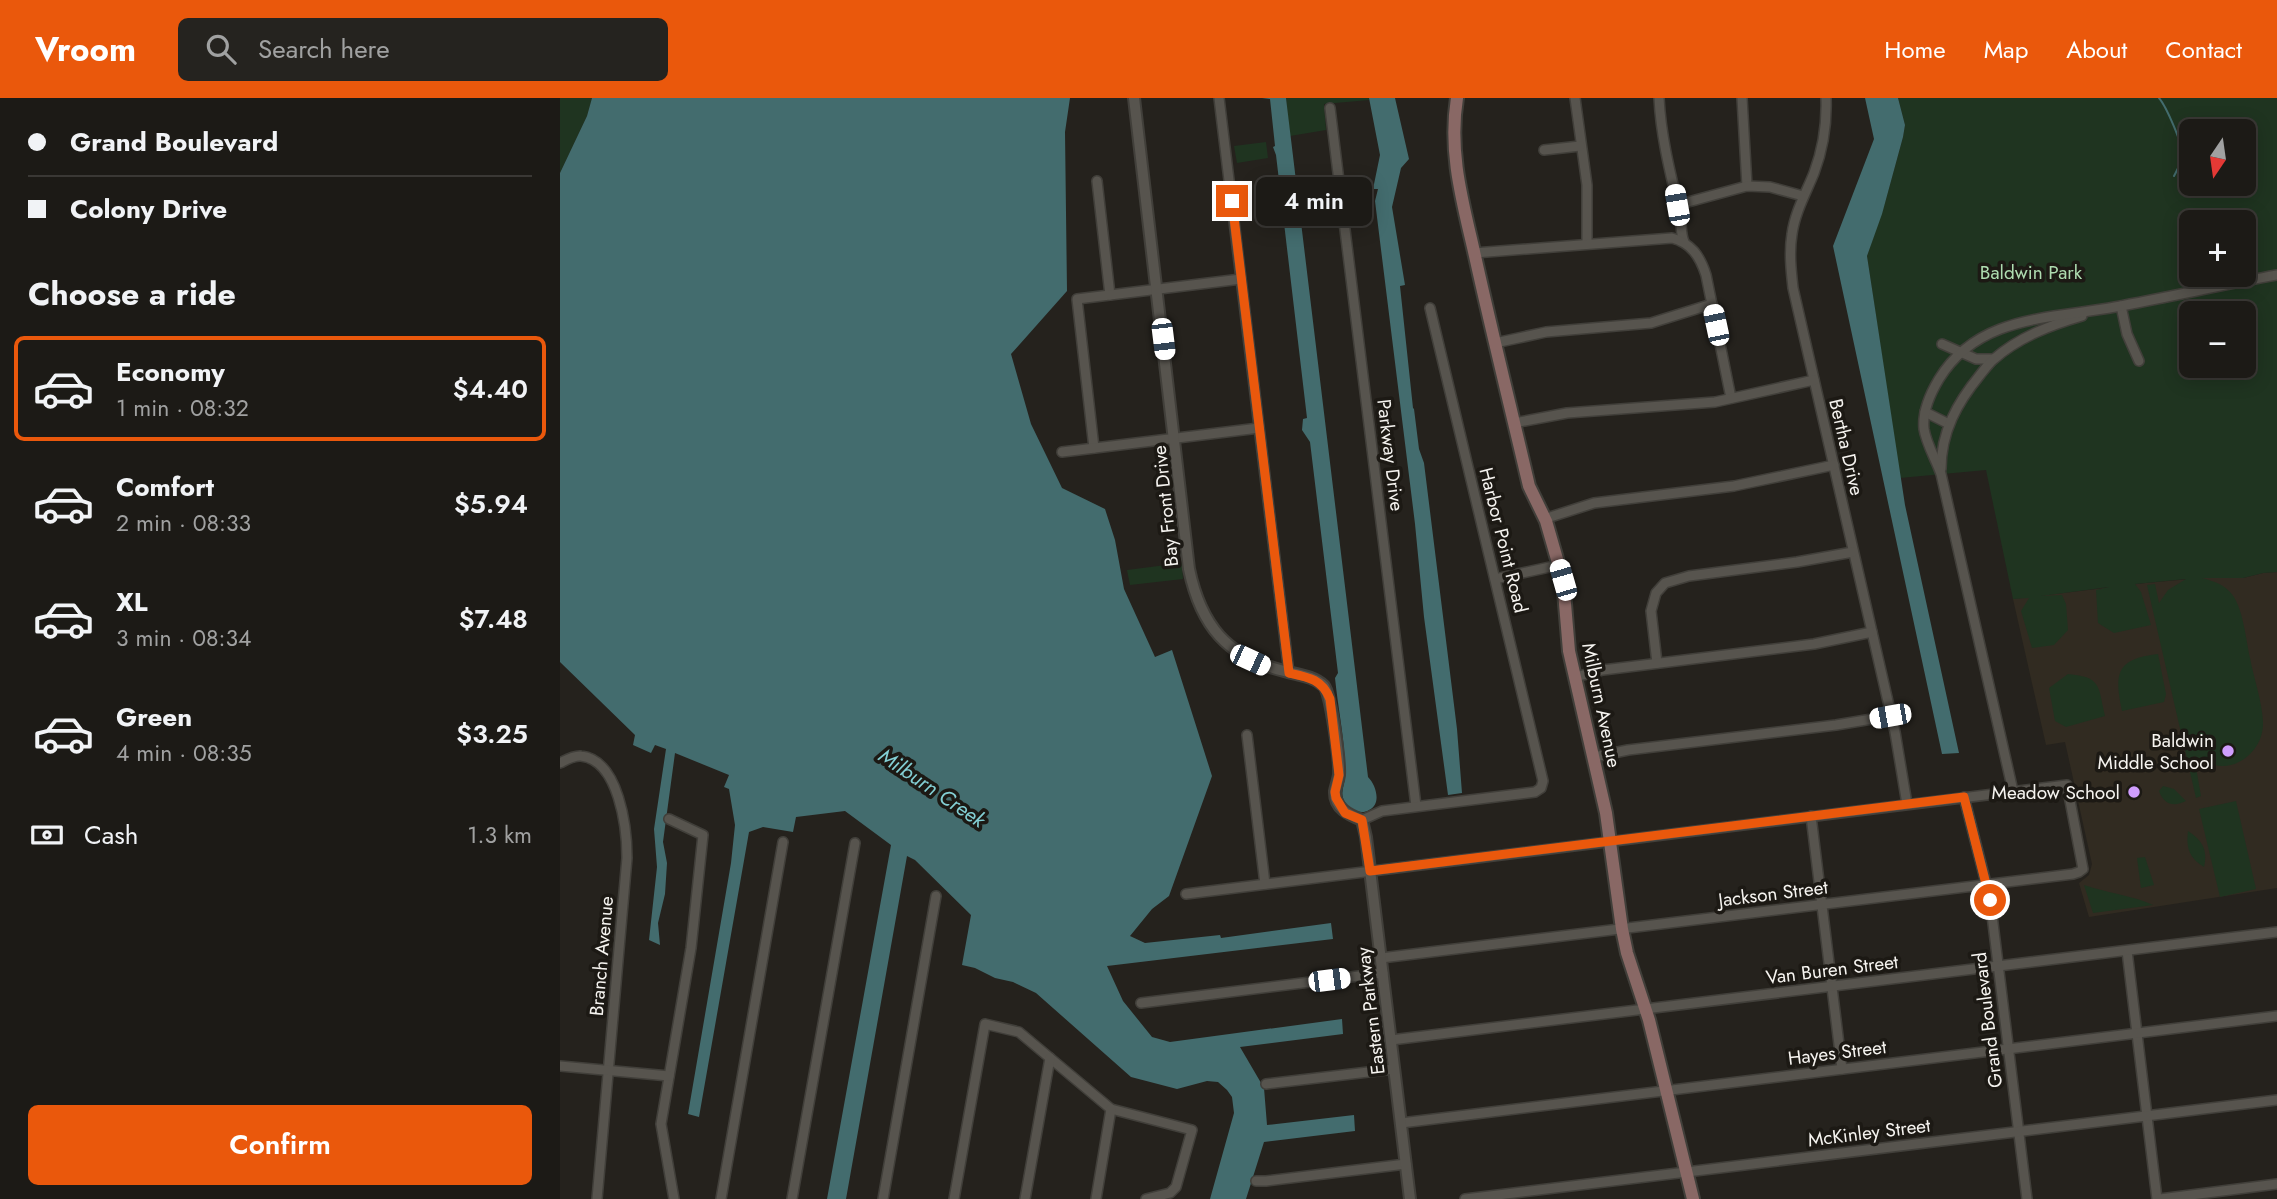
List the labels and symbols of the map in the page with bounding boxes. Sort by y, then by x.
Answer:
north arrow [2179,119,2256,196]
callout: 4 min [1256,176,1372,226]
car [1664,182,1691,228]
route end [1216,185,1248,217]
park label: Baldwin Park [1980,259,2083,286]
car [1702,302,1731,348]
car [1151,317,1176,361]
street label: Bertha Drive [1822,396,1871,498]
street label: Parkway Drive [1370,398,1411,513]
street label: Bay Front Drive [1146,444,1185,568]
street label: Harbor Point Road [1472,465,1535,616]
car [1548,557,1579,603]
street label: Milburn Avenue [1575,640,1628,770]
car [1227,642,1274,678]
car [1868,702,1913,730]
place label: Baldwin Middle School [2098,727,2214,776]
water label: Milburn Creek [872,741,992,836]
marker: Baldwin Middle School [2220,743,2236,759]
place label: Meadow School [1992,779,2120,806]
marker: Meadow School [2126,784,2142,800]
street label: Jackson Street [1714,873,1830,914]
route start [1974,884,2006,916]
street label: Branch Avenue [583,895,620,1017]
street label: Eastern Parkway [1349,945,1392,1076]
street label: Van Buren Street [1764,948,1900,991]
street label: Grand Boulevard [1966,951,2009,1089]
car [1307,967,1352,993]
street label: Hayes Street [1786,1033,1888,1072]
street label: McKinley Street [1806,1112,1932,1153]

